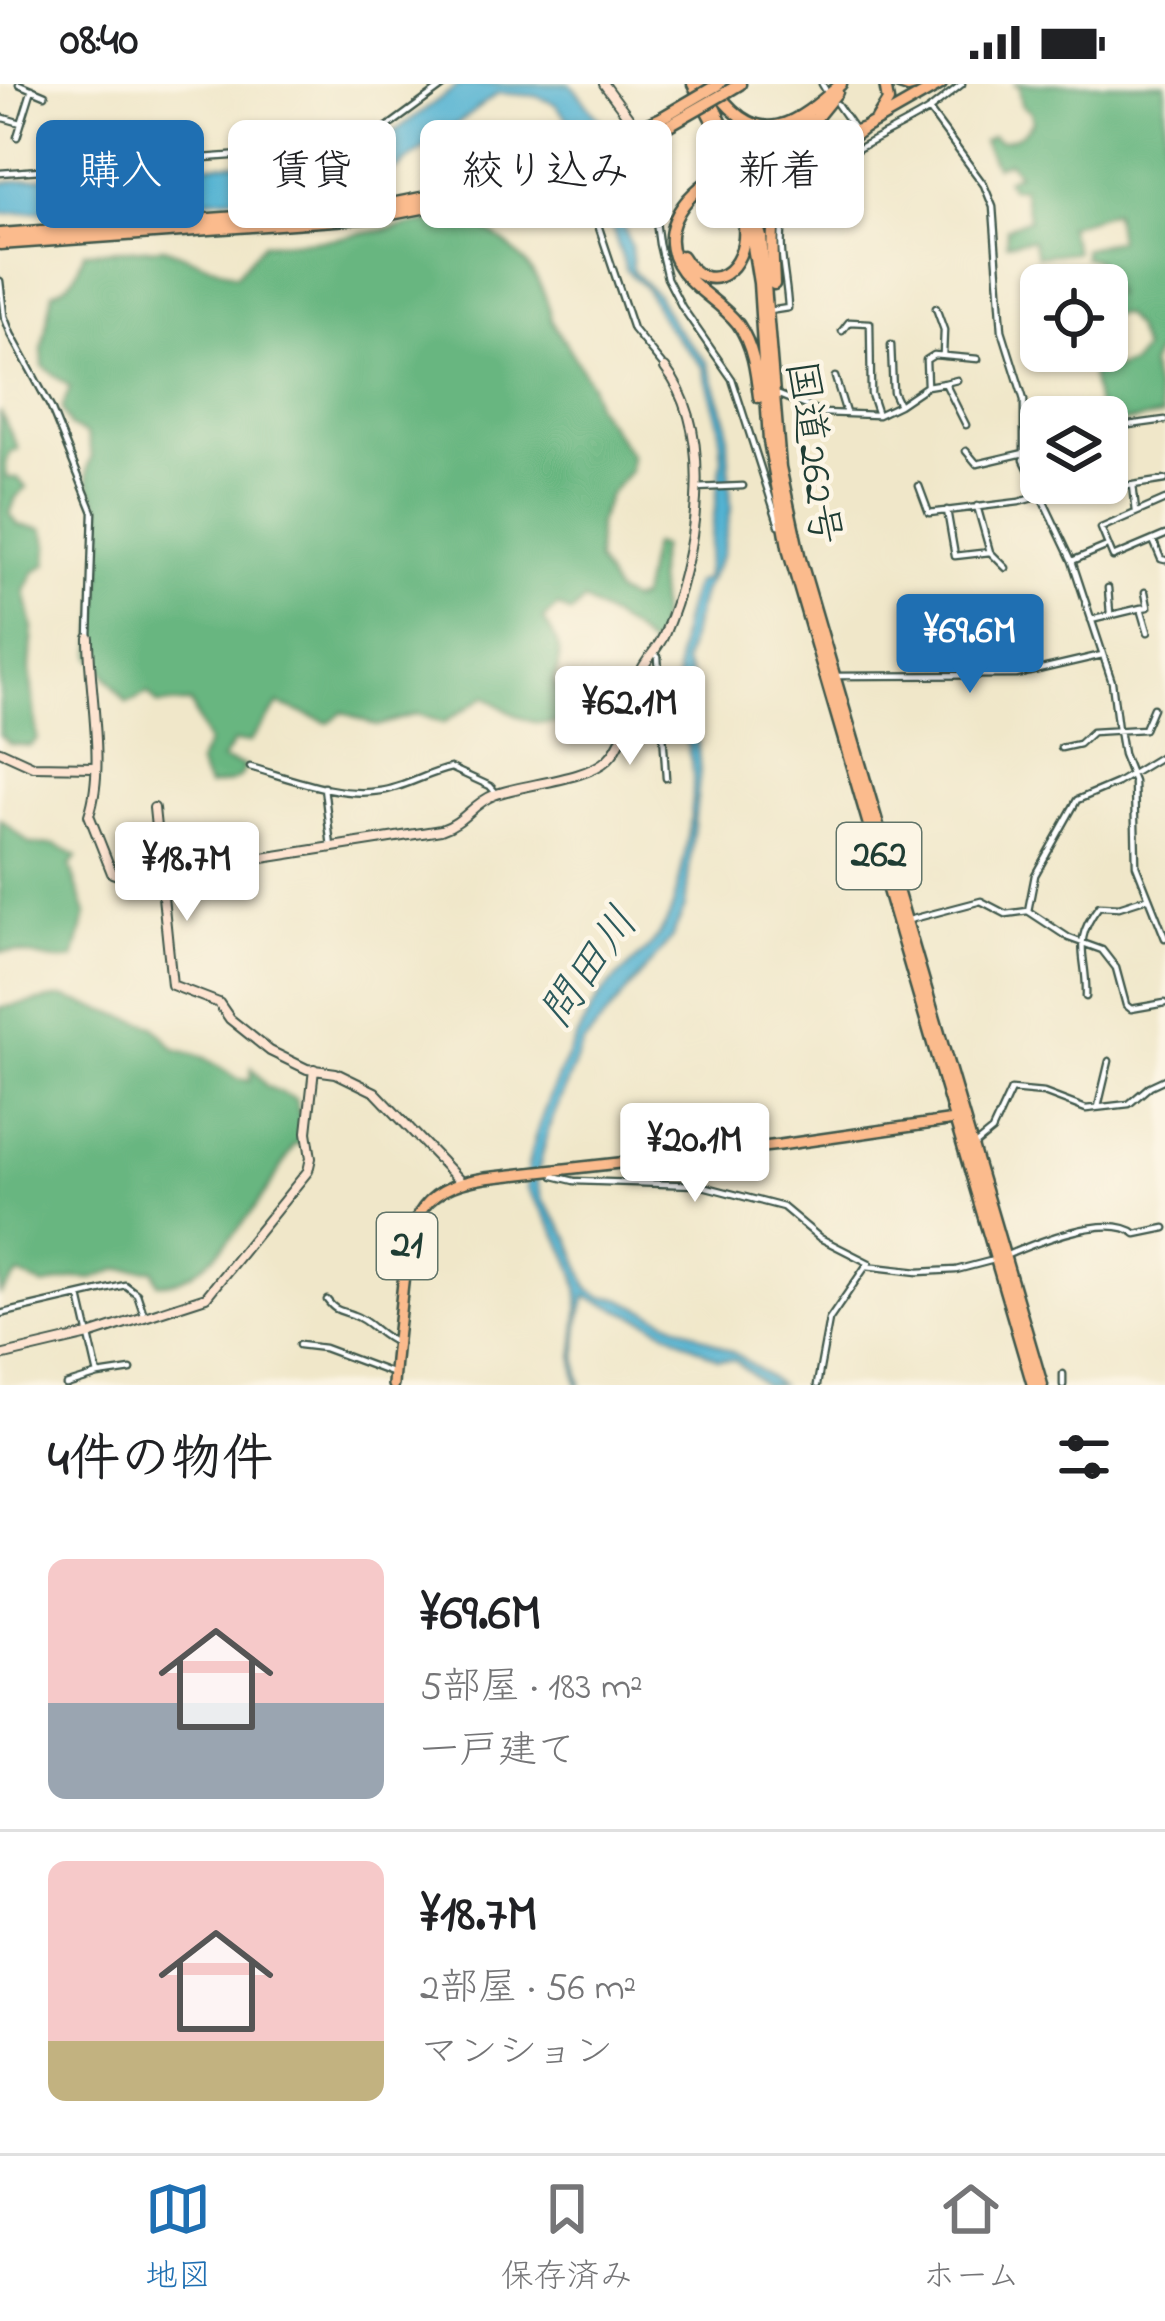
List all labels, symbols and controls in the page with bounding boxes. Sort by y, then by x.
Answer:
text: 08:40 [60,9,138,75]
chip: 購入 [36,120,204,228]
chip: 賃貸 [228,120,396,228]
chip: 絞り込み [420,120,672,228]
chip: 新着 [696,120,864,228]
map controls [1020,264,1128,504]
button: locate [1020,264,1128,372]
street label: 国道262号 [768,357,854,549]
button: layers [1020,396,1128,504]
pin: ¥69.6M [872,594,1068,696]
text: ¥69.6M [924,604,1016,661]
pin: ¥62.1M [532,666,728,768]
text: ¥62.1M [582,676,678,733]
pin: ¥18.7M [89,822,285,924]
road number: 262 [837,823,921,889]
text: ¥18.7M [142,832,232,889]
water label: 問田川 [525,895,657,1043]
pin: ¥20.1M [597,1103,793,1205]
text: ¥20.1M [647,1113,743,1170]
road number: 21 [377,1213,437,1279]
text: 4件の物件 [48,1424,273,1499]
icon: filters [1051,1424,1117,1490]
text: ¥69.6M [420,1578,541,1653]
icon: home [144,1607,288,1751]
text: 5部屋 · 183 m² [420,1660,643,1717]
text: 一戸建て [420,1724,576,1781]
text: ¥18.7M [420,1879,538,1954]
icon: home [144,1909,288,2053]
text: 2部屋 · 56 m² [420,1961,636,2018]
text: マンション [420,2025,613,2082]
tab: 地図 [145,2176,211,2302]
tab: 保存済み [501,2176,633,2302]
tab: ホーム [922,2176,1020,2302]

